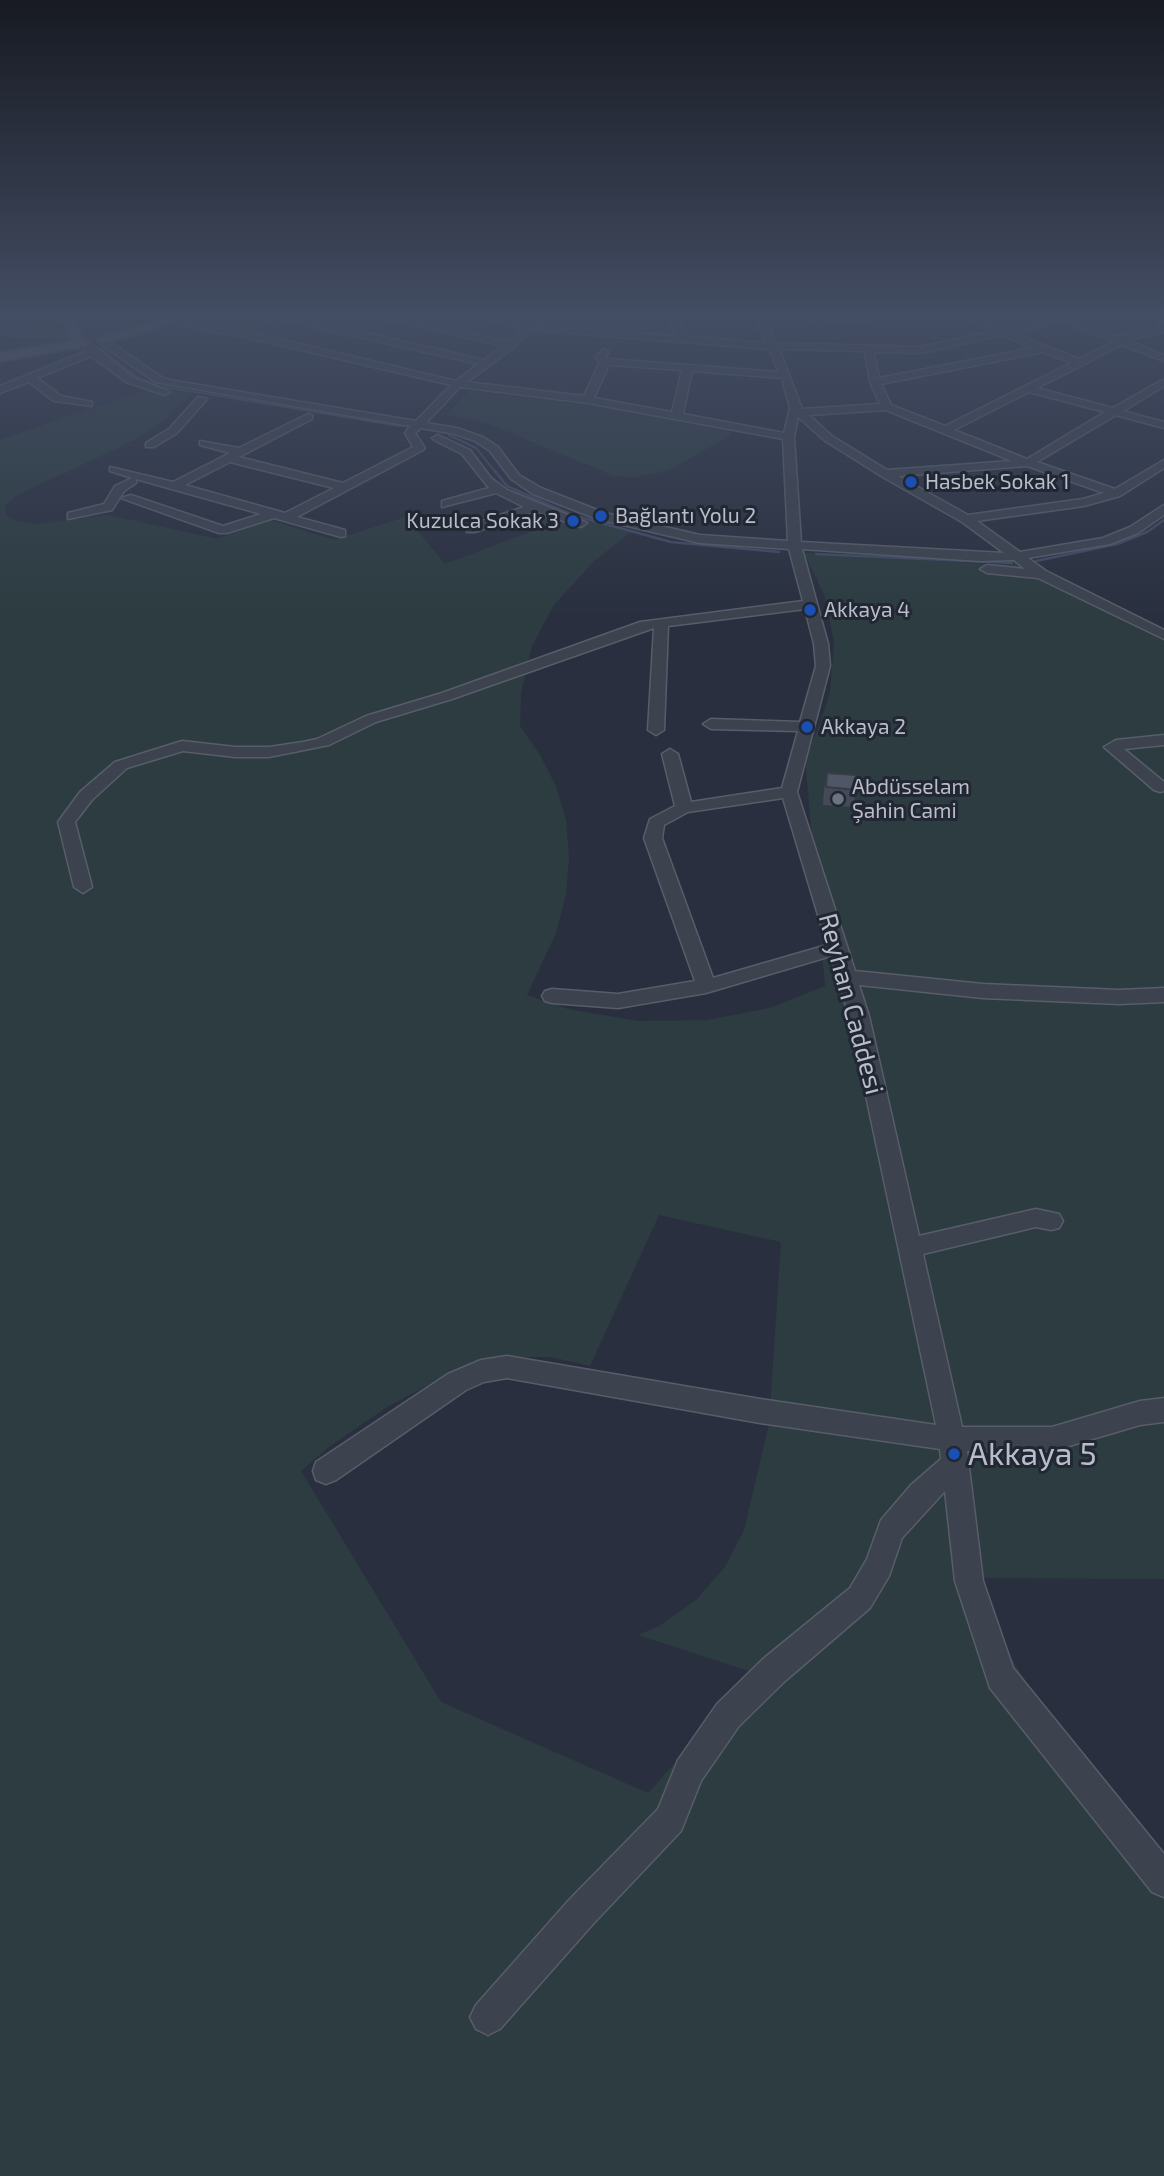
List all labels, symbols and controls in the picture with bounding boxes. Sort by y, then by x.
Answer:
place label: Hasbek Sokak 1 [925,469,1070,495]
marker: Hasbek Sokak 1 [903,474,919,490]
place label: Bağlantı Yolu 2 [615,503,756,529]
place label: Kuzulca Sokak 3 [406,508,559,534]
marker: Bağlantı Yolu 2 [593,508,609,524]
marker: Kuzulca Sokak 3 [565,513,581,529]
place label: Akkaya 4 [824,597,910,623]
marker: Akkaya 4 [802,602,818,618]
place label: Akkaya 2 [821,714,906,740]
marker: Akkaya 2 [799,719,815,735]
place label: Abdüsselam Şahin Cami [852,774,970,824]
marker: Abdüsselam Şahin Cami [830,791,846,807]
street label: Reyhan Caddesi [812,910,890,1098]
place label: Akkaya 5 [968,1435,1097,1473]
marker: Akkaya 5 [946,1446,962,1462]

